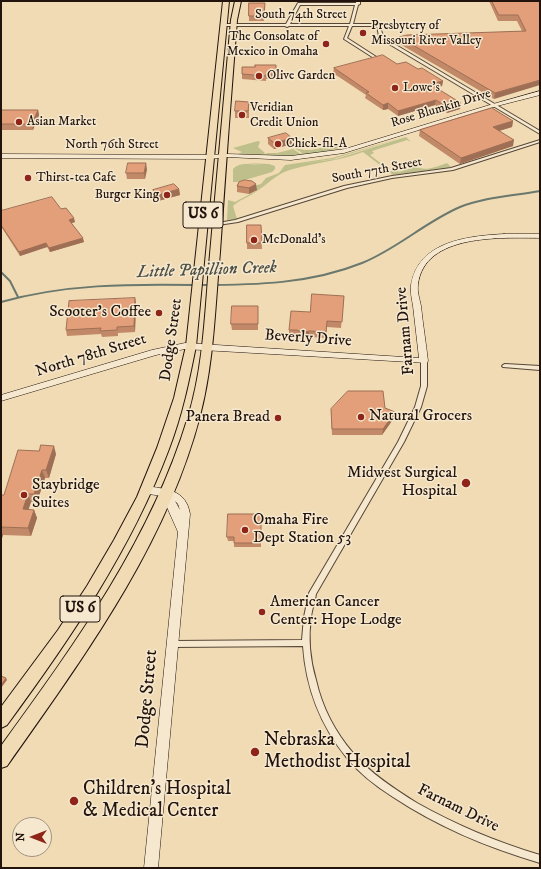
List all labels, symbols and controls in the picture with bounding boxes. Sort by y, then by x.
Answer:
street label: South 74th Street [255,7,347,23]
place label: Presbytery of Missouri River Valley [371,18,481,49]
marker: Presbytery of Missouri River Valley [358,28,368,38]
place label: The Consolate of Mexico in Omaha [227,29,318,60]
marker: The Consolate of Mexico in Omaha [321,39,331,49]
place label: Olive Garden [267,68,335,84]
marker: Olive Garden [254,71,264,81]
place label: Lowe's [403,80,440,96]
marker: Lowe's [390,83,400,93]
street label: Rose Blumkin Drive [389,86,493,132]
place label: Veridian Credit Union [250,100,319,131]
marker: Veridian Credit Union [237,110,247,120]
place label: Asian Market [27,114,96,130]
marker: Asian Market [14,117,24,127]
place label: Chick-fil-A [286,136,347,152]
street label: North 76th Street [65,137,159,153]
marker: Chick-fil-A [273,139,283,149]
street label: South 77th Street [331,155,423,187]
place label: Thirst-tea Cafe [36,170,116,186]
marker: Thirst-tea Cafe [23,173,33,183]
place label: Burger King [95,187,159,203]
marker: Burger King [162,190,172,200]
road number: US 6 [183,202,223,228]
place label: McDonald's [262,232,325,248]
marker: McDonald's [249,235,259,245]
water label: Little Papillion Creek [137,258,277,284]
street label: Farnam Drive [393,286,419,376]
street label: Dodge Street [157,297,187,383]
place label: Scooter's Coffee [49,303,151,323]
marker: Scooter's Coffee [154,308,164,318]
street label: Beverly Drive [264,326,352,352]
street label: North 78th Street [33,330,149,382]
place label: Natural Grocers [369,407,472,427]
place label: Panera Bread [185,408,270,428]
marker: Natural Grocers [356,412,366,422]
marker: Panera Bread [273,413,283,423]
place label: Midwest Surgical Hospital [347,464,457,502]
place label: Staybridge Suites [32,476,100,514]
marker: Midwest Surgical Hospital [460,477,472,489]
marker: Staybridge Suites [19,490,29,500]
place label: Omaha Fire Dept Station 53 [253,511,351,549]
marker: Omaha Fire Dept Station 53 [240,525,250,535]
place label: American Cancer Center: Hope Lodge [270,593,402,631]
road number: US 6 [60,596,100,622]
marker: American Cancer Center: Hope Lodge [257,607,267,617]
street label: Dodge Street [132,649,164,749]
place label: Nebraska Methodist Hospital [264,730,411,774]
marker: Nebraska Methodist Hospital [249,746,261,758]
place label: Children's Hospital & Medical Center [83,779,231,823]
street label: Farnam Drive [414,781,502,837]
marker: Children's Hospital & Medical Center [68,795,80,807]
north arrow [12,817,52,857]
text: N [14,832,28,842]

